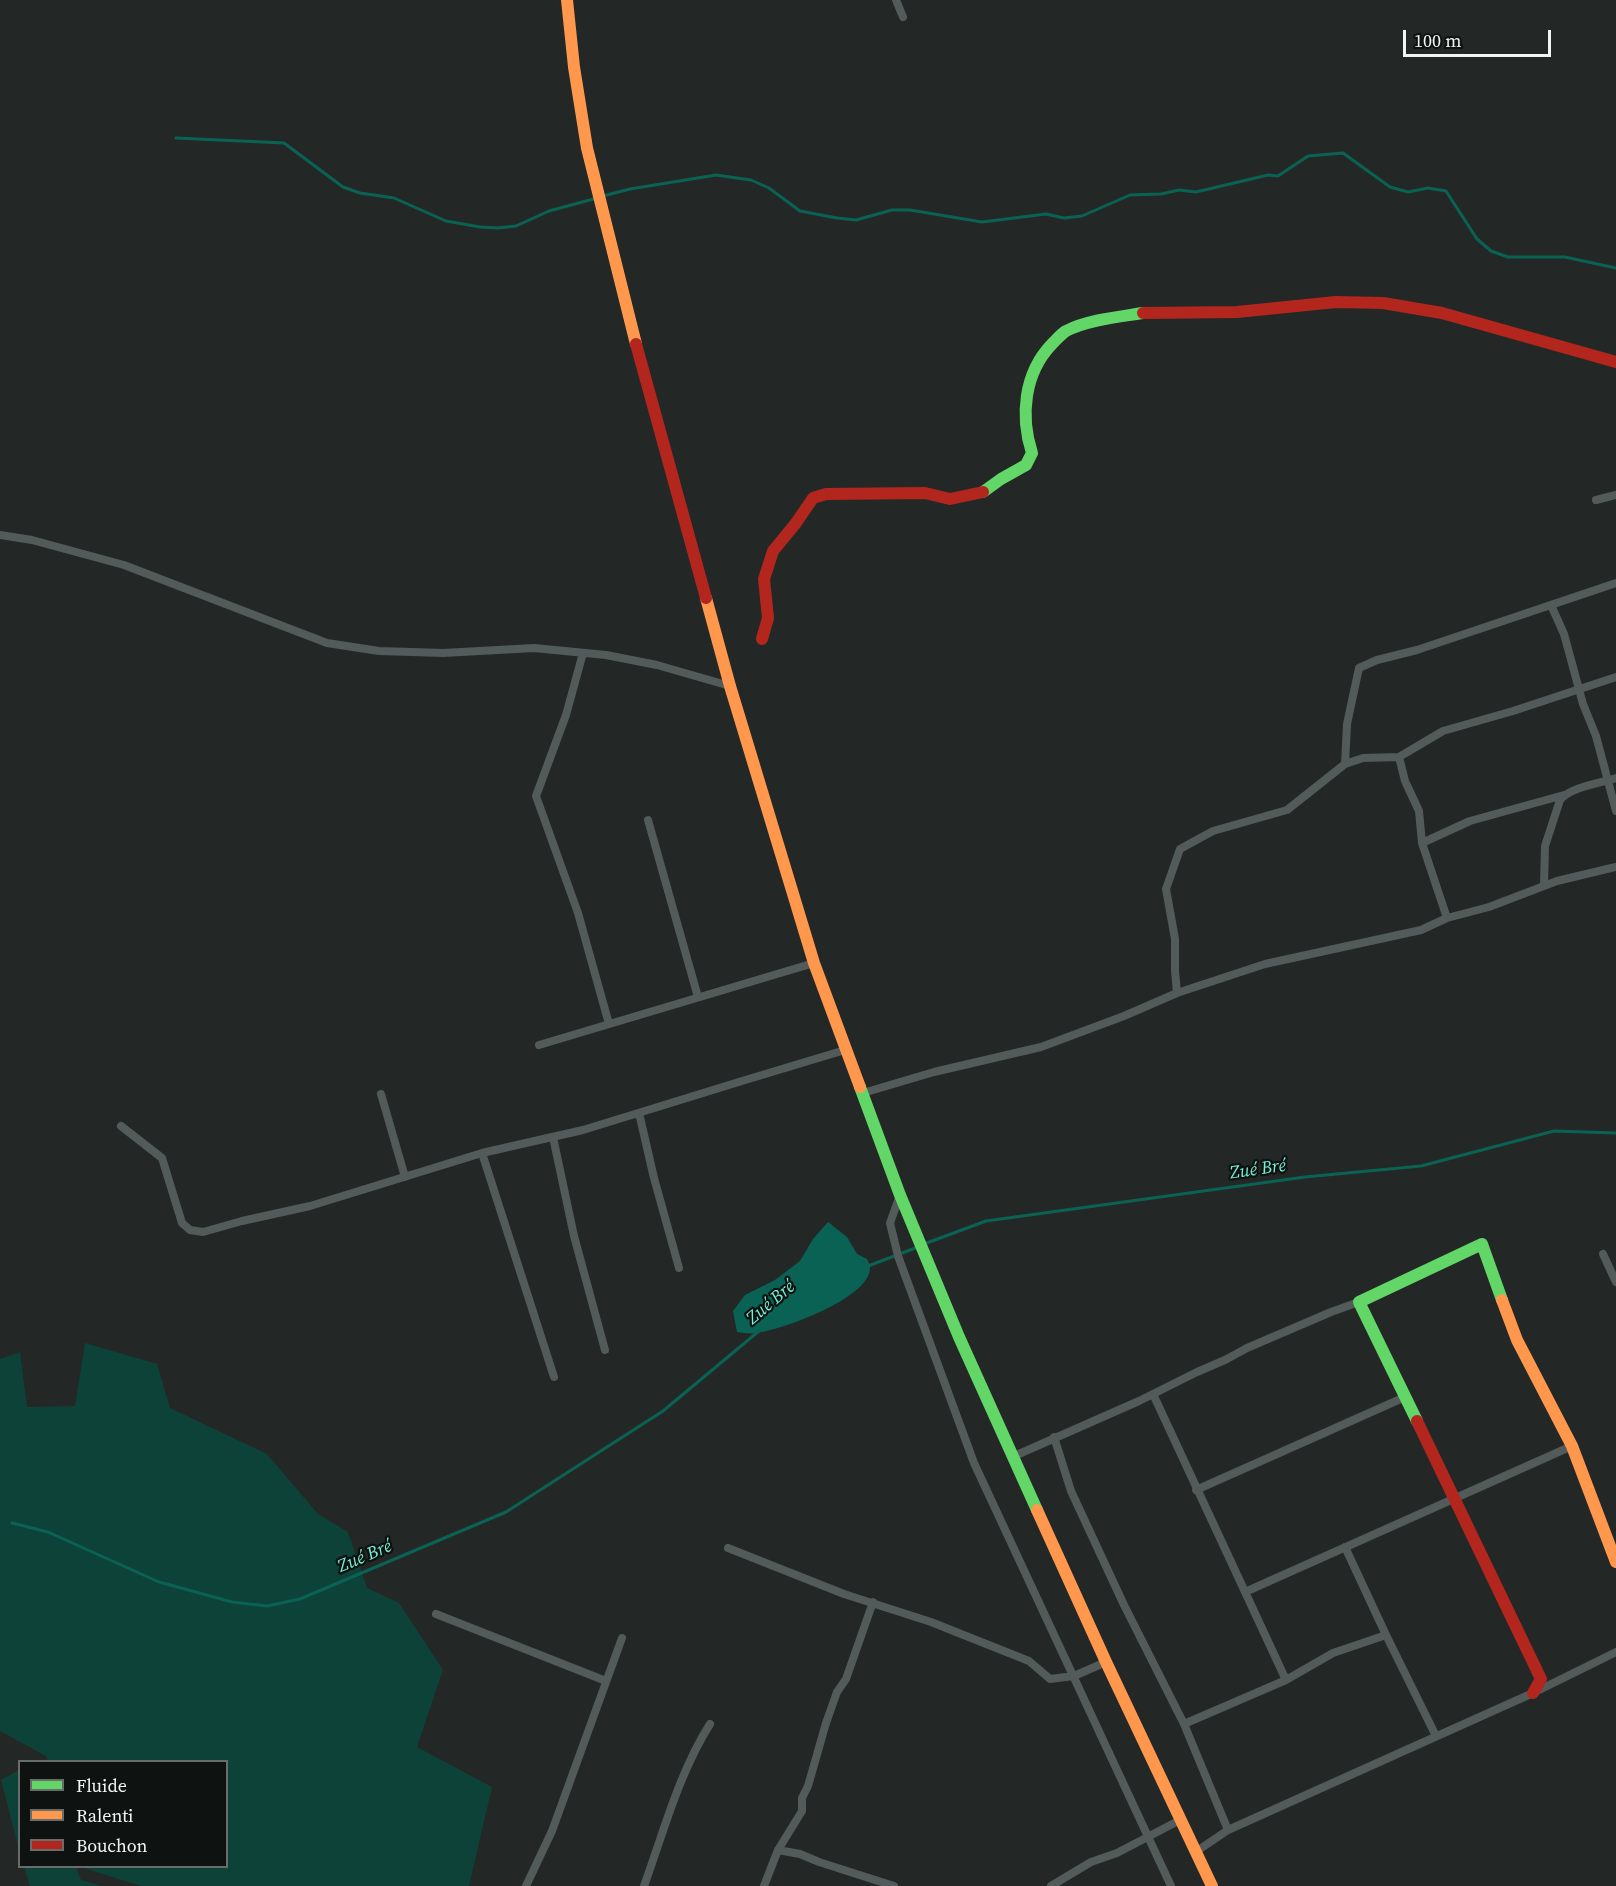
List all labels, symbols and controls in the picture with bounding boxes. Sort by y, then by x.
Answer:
scale bar [1406,18,1554,56]
text: 100 m [1414,28,1461,53]
water label: Zué Bré [1229,1155,1287,1185]
water label: Zué Bré [742,1277,800,1329]
water label: Zué Bré [335,1536,395,1578]
legend [18,1760,228,1868]
text: Fluide [76,1773,127,1798]
text: Ralenti [76,1803,133,1828]
text: Bouchon [76,1833,148,1858]

